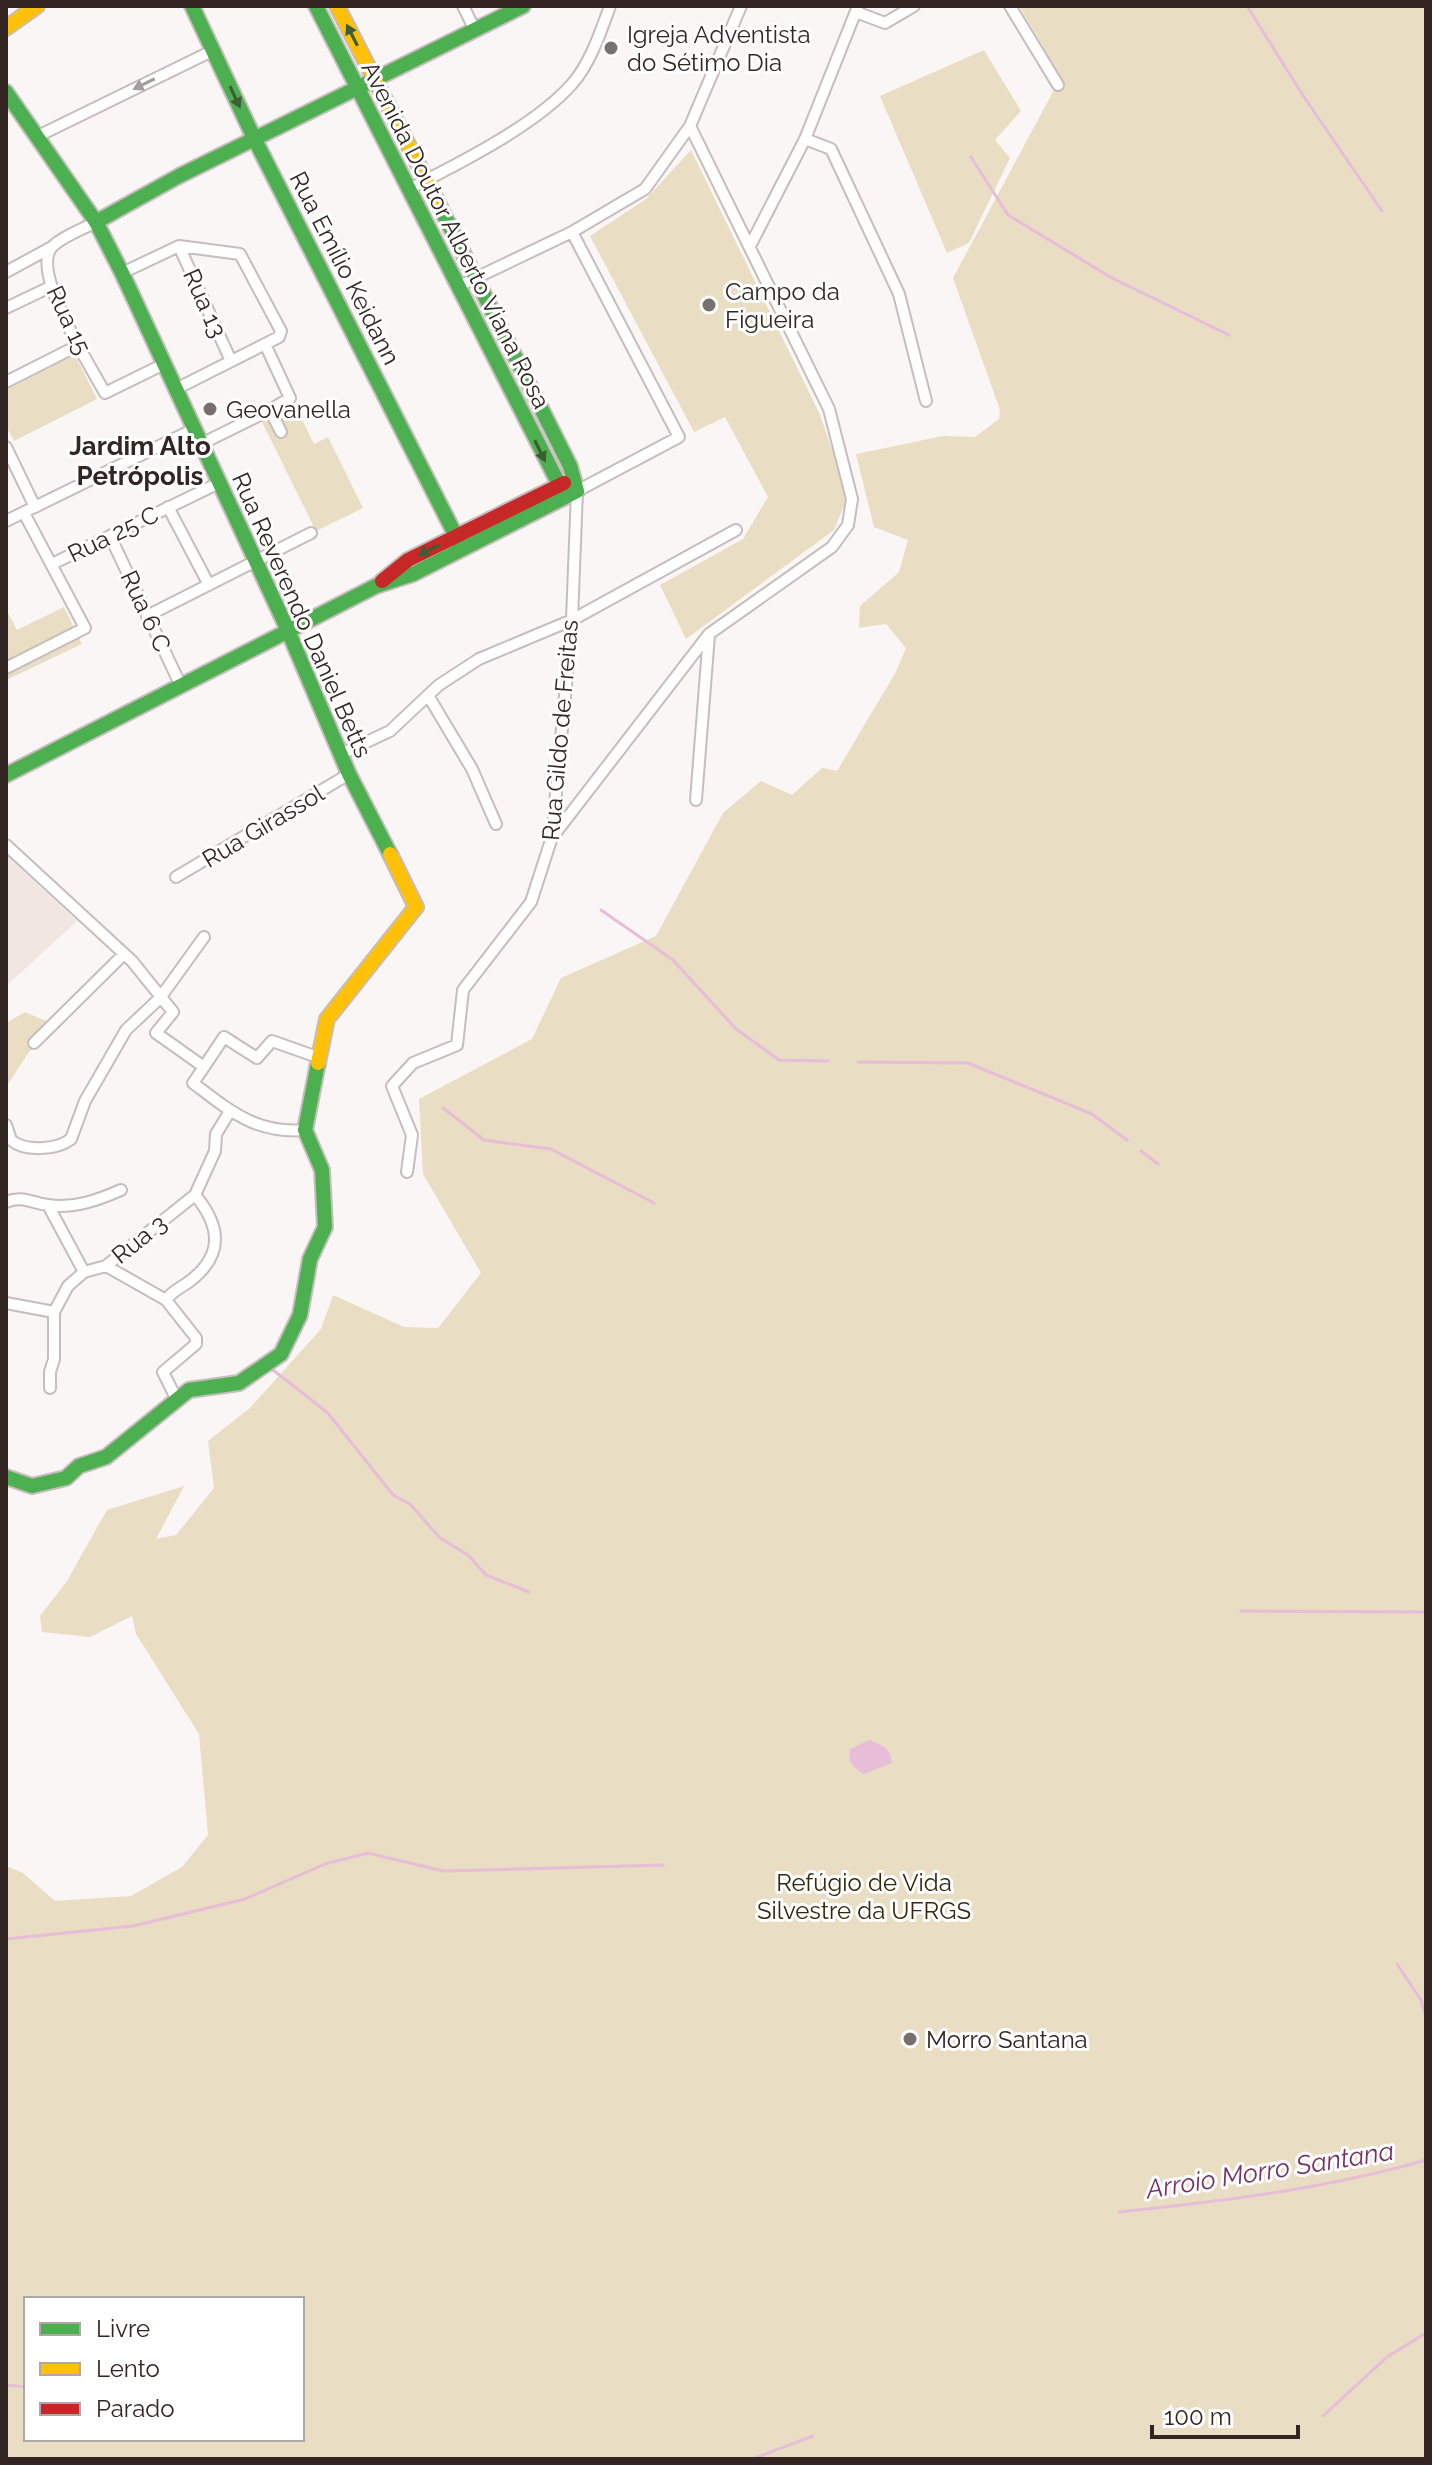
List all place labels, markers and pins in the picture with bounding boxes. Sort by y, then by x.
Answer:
place label: Igreja Adventista do Sétimo Dia [627,20,811,77]
marker: Igreja Adventista do Sétimo Dia [602,39,620,57]
place label: Campo da Figueira [725,277,840,334]
marker: Campo da Figueira [700,296,718,314]
place label: Geovanella [226,395,351,424]
marker: Geovanella [201,400,219,418]
place label: Morro Santana [926,2025,1088,2054]
marker: Morro Santana [901,2030,919,2048]

